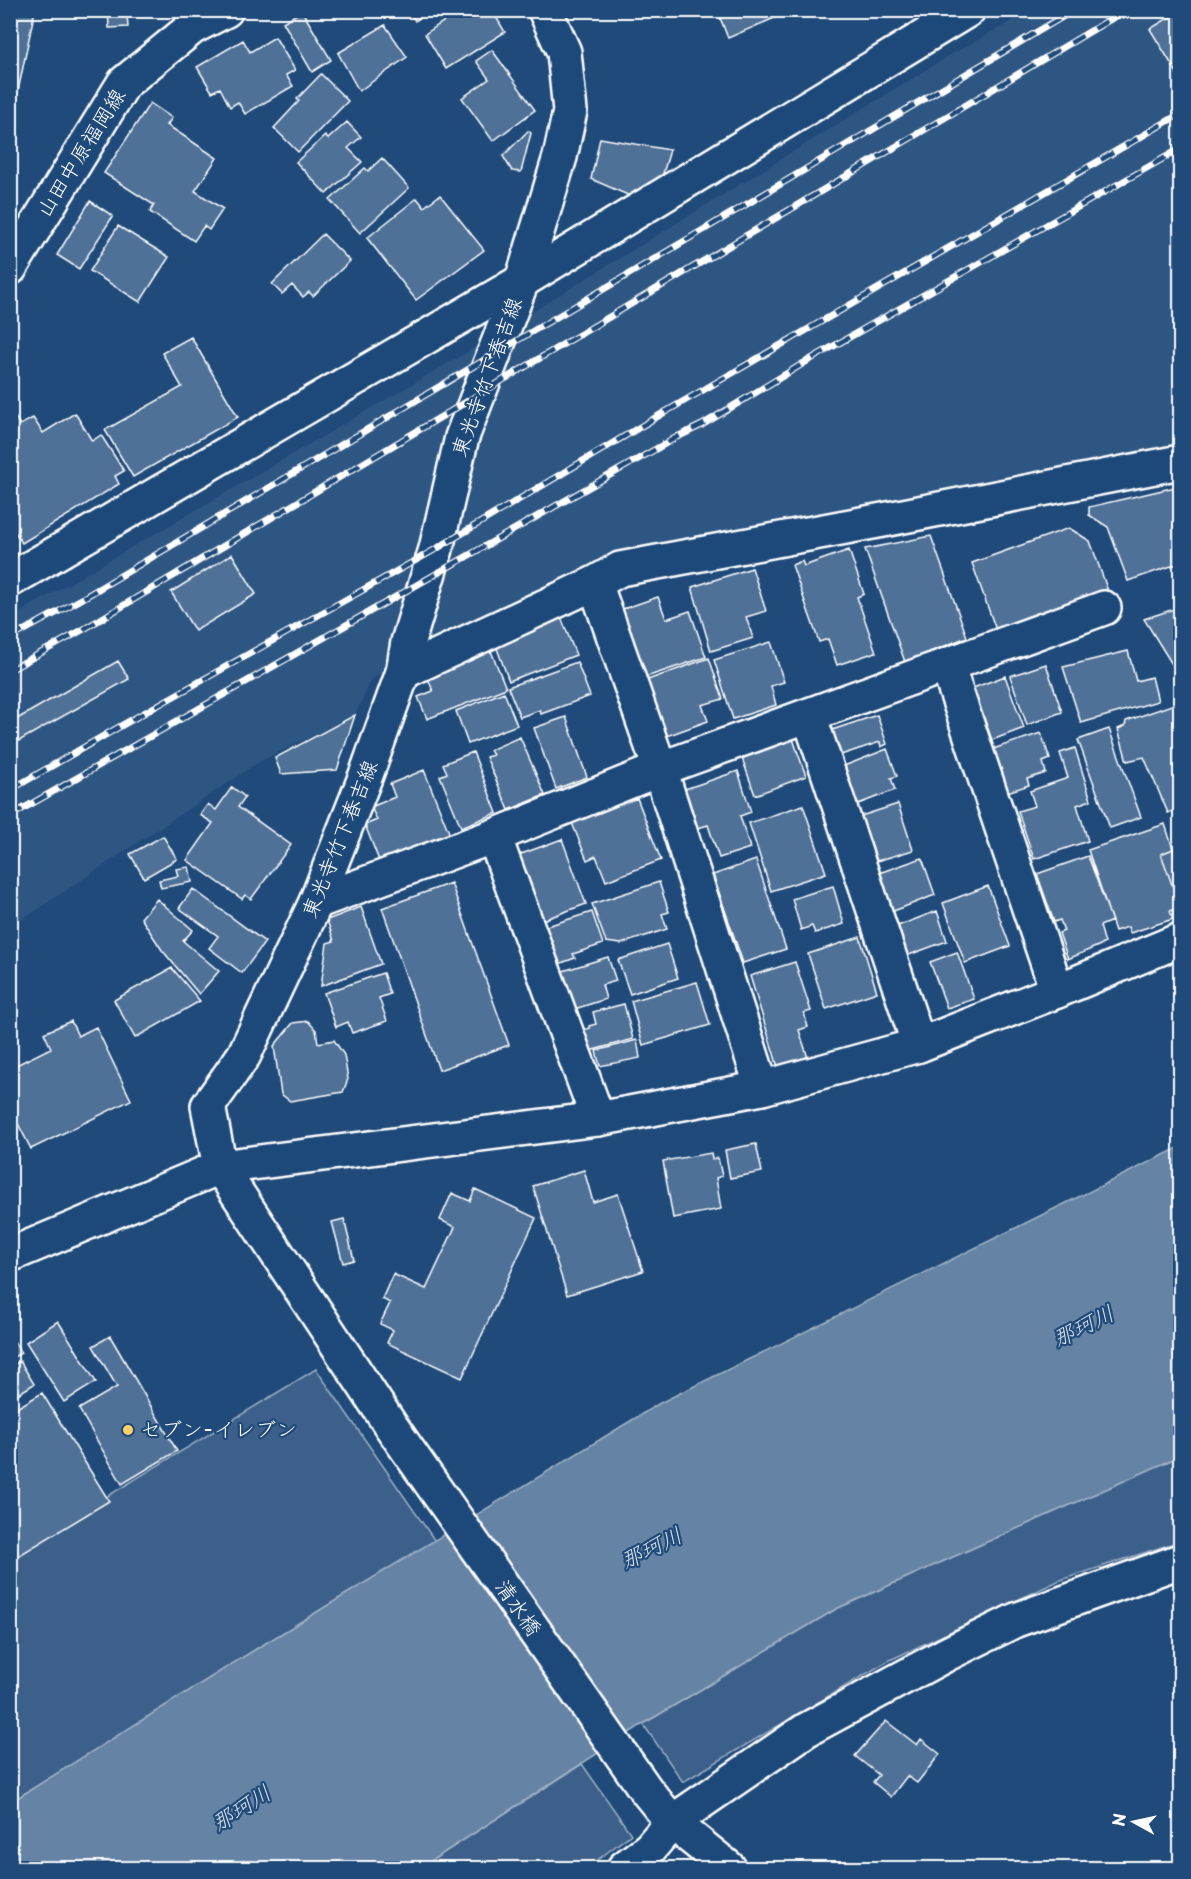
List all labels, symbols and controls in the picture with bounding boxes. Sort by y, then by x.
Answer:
street label: 山田中原福岡線 [27,81,132,223]
street label: 東光寺竹下春吉線 [441,292,529,461]
street label: 東光寺竹下春吉線 [292,754,384,922]
water label: 那珂川 [1045,1295,1119,1354]
place label: セブン-イレブン [140,1412,297,1444]
marker: セブン-イレブン [121,1423,135,1437]
water label: 那珂川 [613,1517,687,1576]
street label: 清水橋 [488,1572,551,1642]
water label: 那珂川 [204,1775,277,1839]
north arrow [1104,1792,1164,1852]
text: N [1105,1812,1131,1828]

